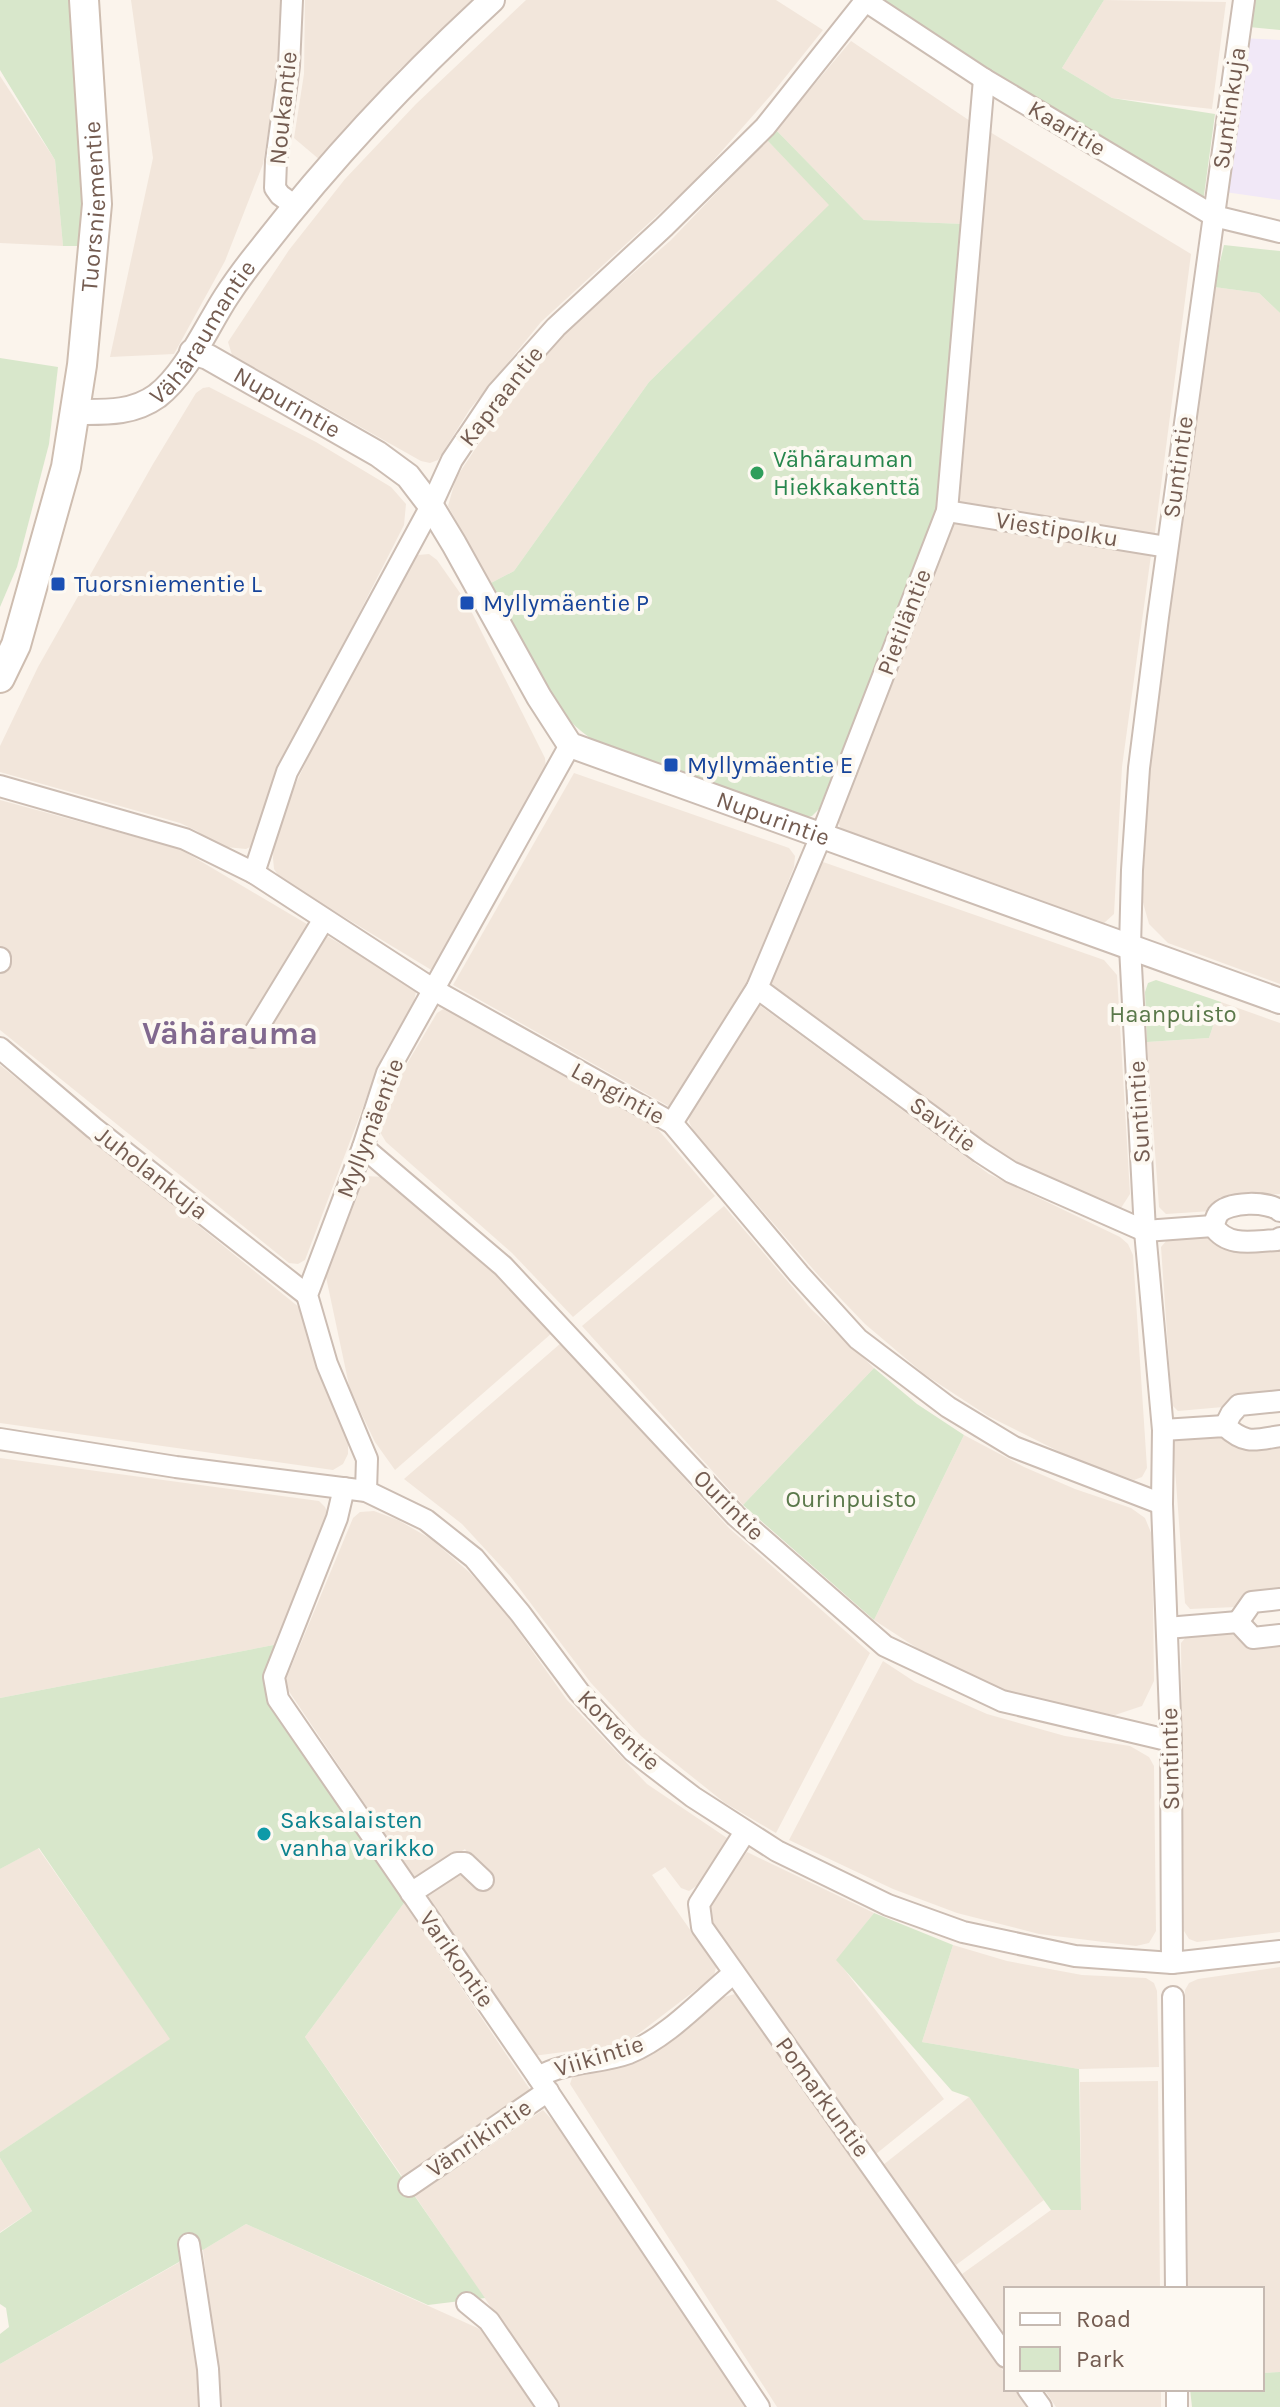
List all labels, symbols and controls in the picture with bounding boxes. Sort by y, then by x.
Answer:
street label: Suntinkuja [1207,45,1251,171]
street label: Noukantie [263,50,303,166]
street label: Kaaritie [1023,94,1111,162]
street label: Tuorsniementie [75,120,111,293]
street label: Vähäraumantie [144,254,261,410]
street label: Kapraantie [453,340,549,452]
street label: Nupurintie [229,361,346,444]
street label: Suntintie [1157,414,1199,520]
place label: Vähärauman Hiekkakenttä [773,445,920,501]
marker: Vähärauman Hiekkakenttä [748,464,766,482]
street label: Viestipolku [994,505,1120,553]
street label: Pietiläntie [871,565,937,679]
place label: Tuorsniementie L [74,570,263,598]
marker: Tuorsniementie L [49,575,67,593]
place label: Myllymäentie P [483,589,649,617]
marker: Myllymäentie P [458,594,476,612]
place label: Myllymäentie E [687,751,853,779]
marker: Myllymäentie E [662,756,680,774]
street label: Nupurintie [713,785,834,851]
park label: Haanpuisto [1109,1000,1237,1028]
district label: Vähärauma [142,1015,318,1052]
street label: Myllymäentie [331,1054,409,1202]
street label: Langintie [566,1056,670,1130]
street label: Suntintie [1122,1060,1156,1164]
street label: Savitie [904,1091,982,1157]
street label: Juholankuja [90,1120,214,1226]
street label: Ourintie [688,1464,770,1546]
park label: Ourinpuisto [786,1485,916,1513]
street label: Korventie [572,1684,666,1776]
street label: Suntintie [1155,1707,1185,1811]
place label: Saksalaisten vanha varikko [280,1806,434,1862]
marker: Saksalaisten vanha varikko [255,1825,273,1843]
street label: Varikontie [414,1905,500,2013]
street label: Viikintie [551,2029,647,2083]
street label: Pomarkuntie [770,2031,876,2163]
street label: Vänrikintie [421,2093,537,2183]
legend [1004,2287,1264,2391]
text: Road [1076,2305,1131,2333]
text: Park [1076,2345,1125,2373]

